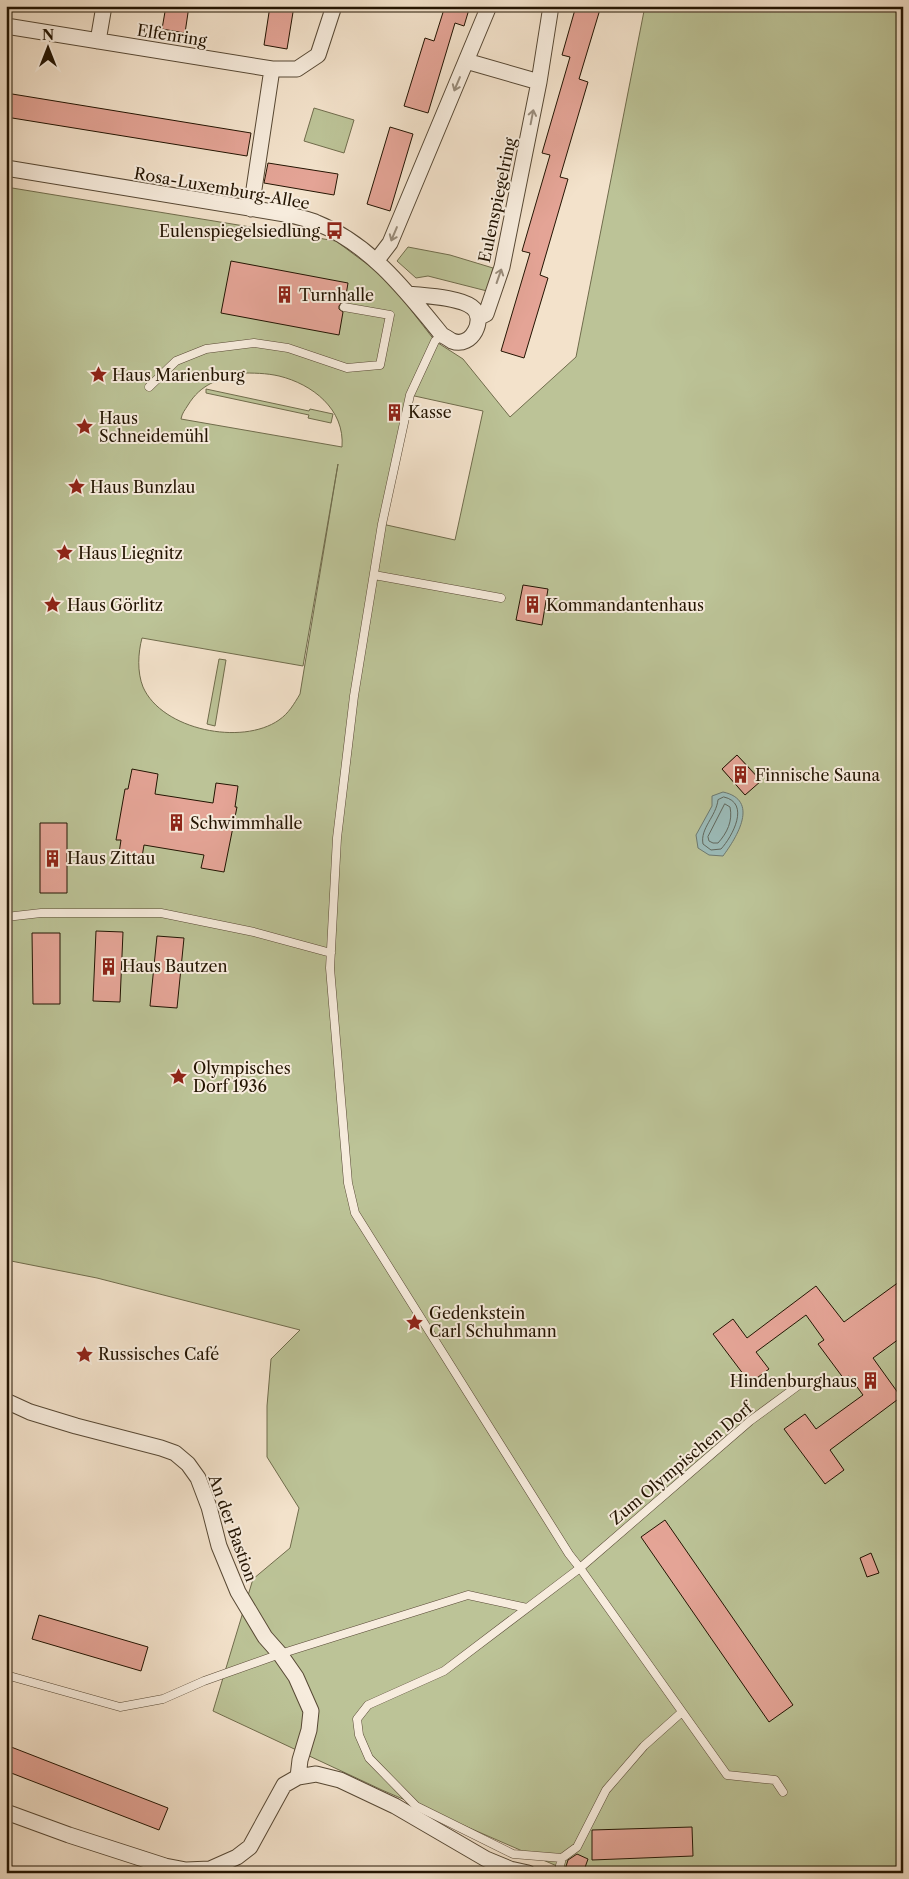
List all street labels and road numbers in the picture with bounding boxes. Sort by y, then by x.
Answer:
street label: Elfenring [136,20,209,50]
street label: Eulenspiegelring [474,135,520,264]
street label: Rosa-Luxemburg-Allee [133,163,311,213]
street label: Zum Olympischen Dorf [606,1396,758,1528]
street label: An der Bastion [204,1471,262,1584]

